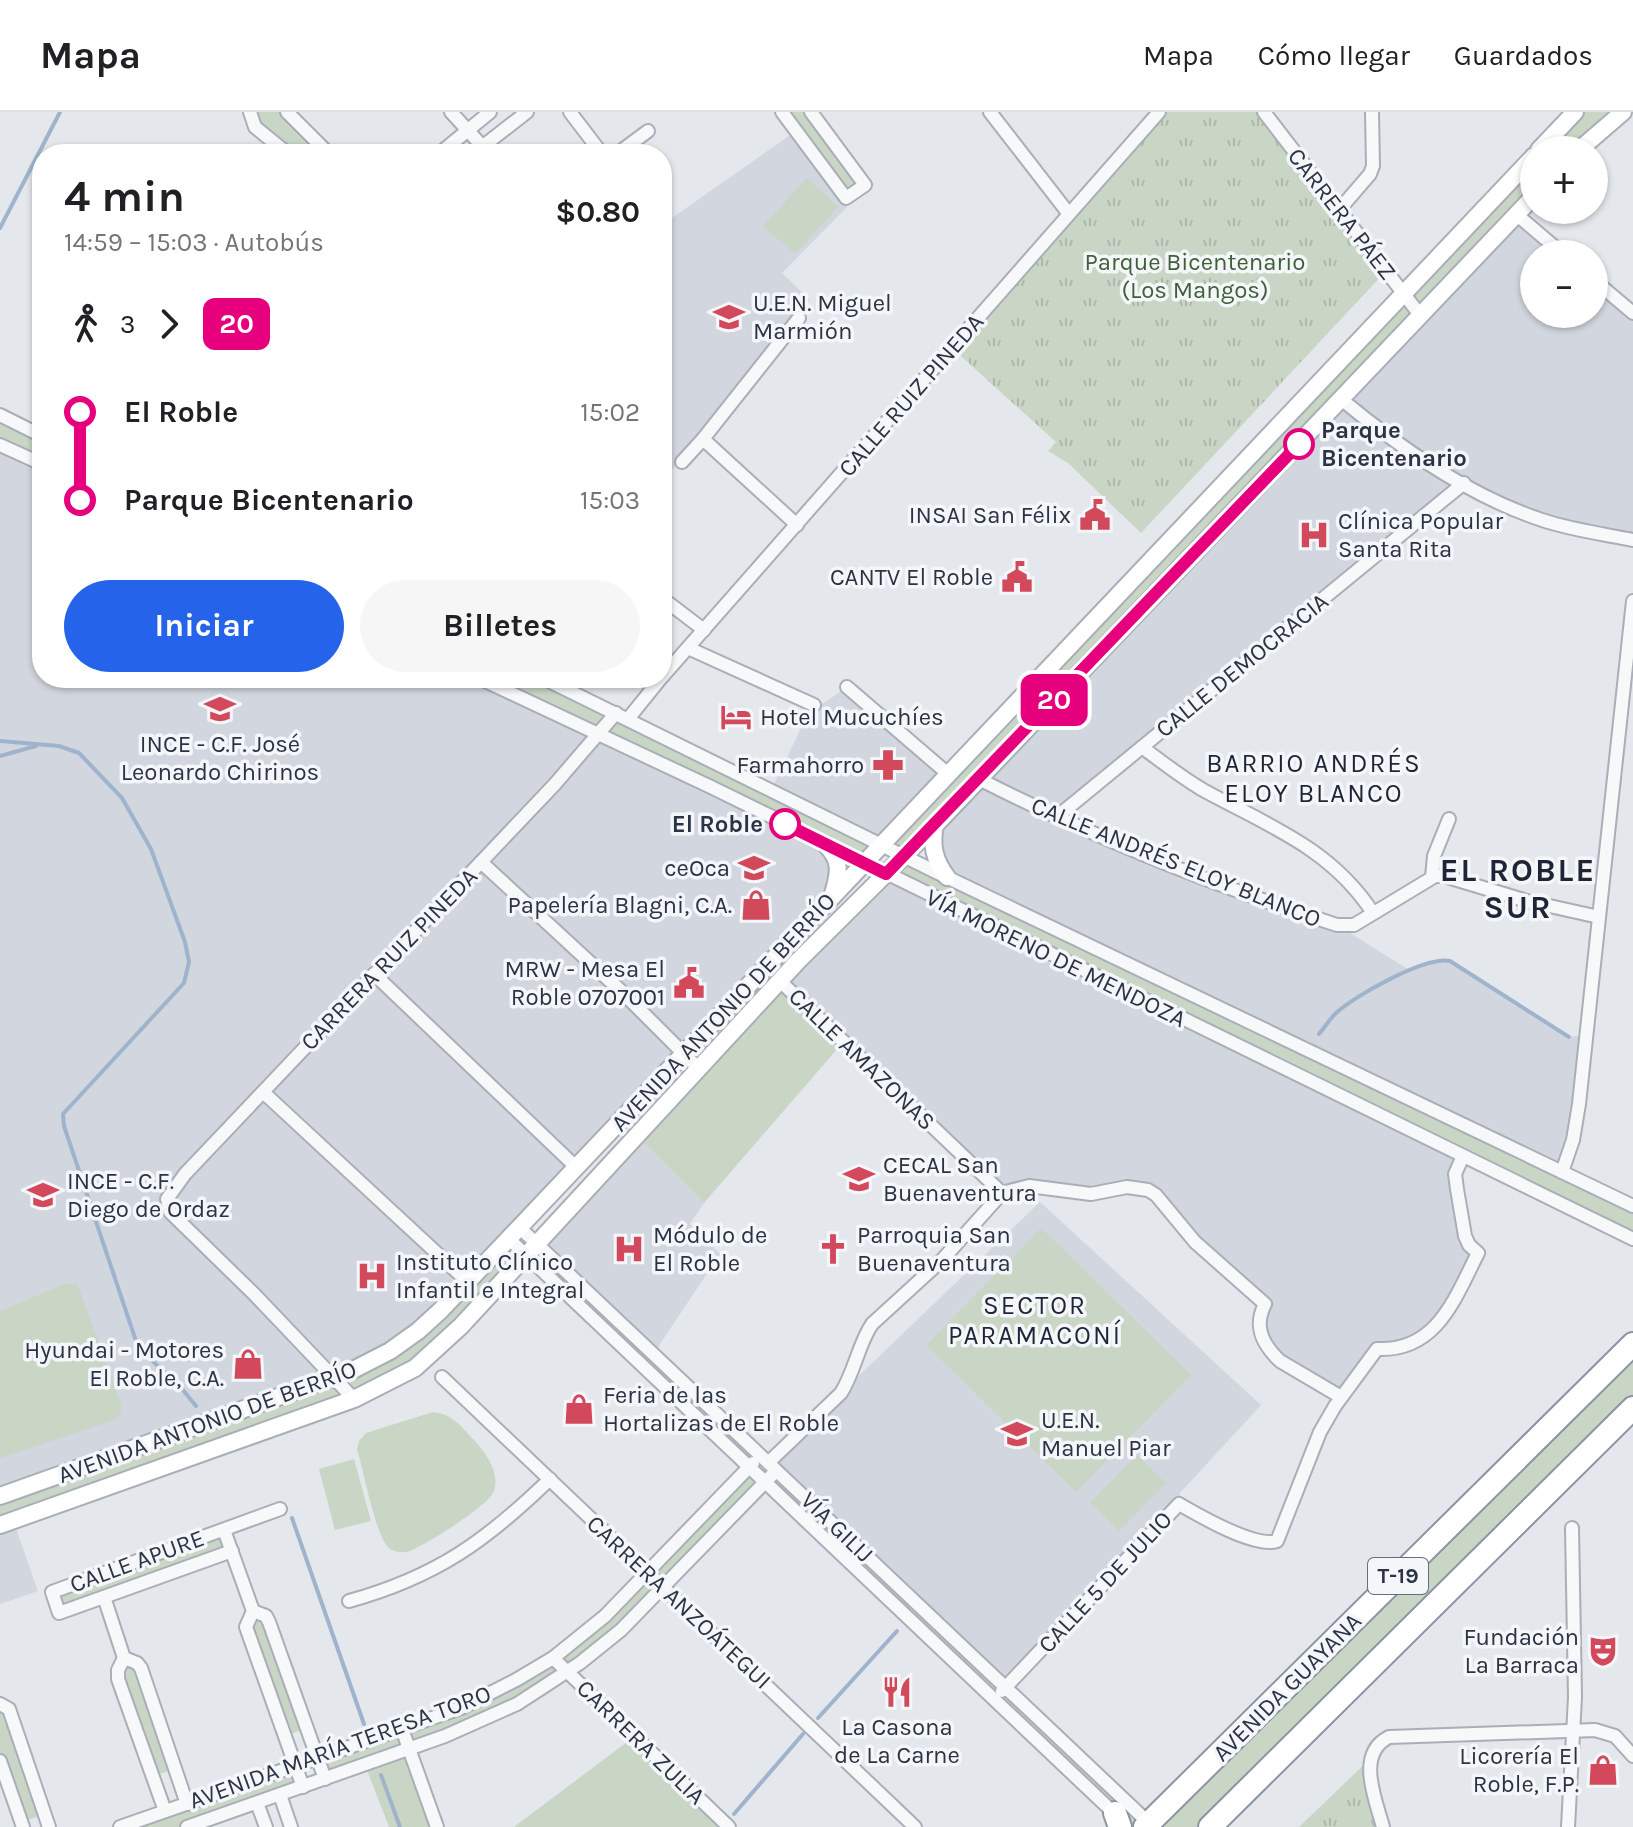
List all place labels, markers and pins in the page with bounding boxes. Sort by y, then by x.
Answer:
place label: U.E.N. Miguel Marmión [753,289,892,345]
school or university icon: U.E.N. Miguel Marmión [712,300,746,334]
place label: Parque Bicentenario [1321,416,1467,472]
marker: Parque Bicentenario [1284,429,1314,459]
public building icon: INSAI San Félix [1078,498,1112,532]
place label: INSAI San Félix [909,501,1071,529]
place label: Clínica Popular Santa Rita [1338,507,1503,563]
hospital icon: Clínica Popular Santa Rita [1297,518,1331,552]
public building icon: CANTV El Roble [1000,560,1034,594]
place label: CANTV El Roble [830,563,993,591]
school or university icon: INCE - C.F. José Leonardo Chirinos [203,692,237,726]
hotel icon: Hotel Mucuchíes [719,700,753,734]
place label: Hotel Mucuchíes [760,703,944,731]
place label: INCE - C.F. José Leonardo Chirinos [121,730,319,786]
pharmacy icon: Farmahorro [871,748,905,782]
place label: Farmahorro [736,751,864,779]
marker: El Roble [770,809,800,839]
place label: El Roble [672,810,763,838]
school or university icon: ceOca [737,851,771,885]
place label: ceOca [664,854,730,882]
shop icon: Papelería Blagni, C.A. [739,888,773,922]
place label: Papelería Blagni, C.A. [508,891,732,919]
place label: MRW - Mesa El Roble 0707001 [504,955,665,1011]
public building icon: MRW - Mesa El Roble 0707001 [672,966,706,1000]
place label: CECAL San Buenaventura [883,1151,1037,1207]
school or university icon: CECAL San Buenaventura [842,1162,876,1196]
place label: INCE - C.F. Diego de Ordaz [67,1167,230,1223]
school or university icon: INCE - C.F. Diego de Ordaz [26,1178,60,1212]
place label: Módulo de El Roble [653,1221,767,1277]
place label: Parroquia San Buenaventura [857,1221,1011,1277]
hospital icon: Módulo de El Roble [612,1232,646,1266]
church icon: Parroquia San Buenaventura [816,1232,850,1266]
place label: Instituto Clínico Infantil e Integral [396,1248,584,1304]
hospital icon: Instituto Clínico Infantil e Integral [355,1259,389,1293]
place label: Hyundai - Motores El Roble, C.A. [24,1336,224,1392]
shop icon: Hyundai - Motores El Roble, C.A. [231,1347,265,1381]
place label: Feria de las Hortalizas de El Roble [603,1381,839,1437]
shop icon: Feria de las Hortalizas de El Roble [562,1392,596,1426]
place label: U.E.N. Manuel Piar [1041,1406,1171,1462]
school or university icon: U.E.N. Manuel Piar [1000,1417,1034,1451]
place label: Fundación La Barraca [1463,1623,1579,1679]
theatre icon: Fundación La Barraca [1586,1634,1620,1668]
restaurant icon: La Casona de La Carne [880,1675,914,1709]
place label: La Casona de La Carne [834,1713,960,1769]
place label: Licorería El Roble, F.P. [1459,1742,1579,1798]
shop icon: Licorería El Roble, F.P. [1586,1753,1620,1787]

